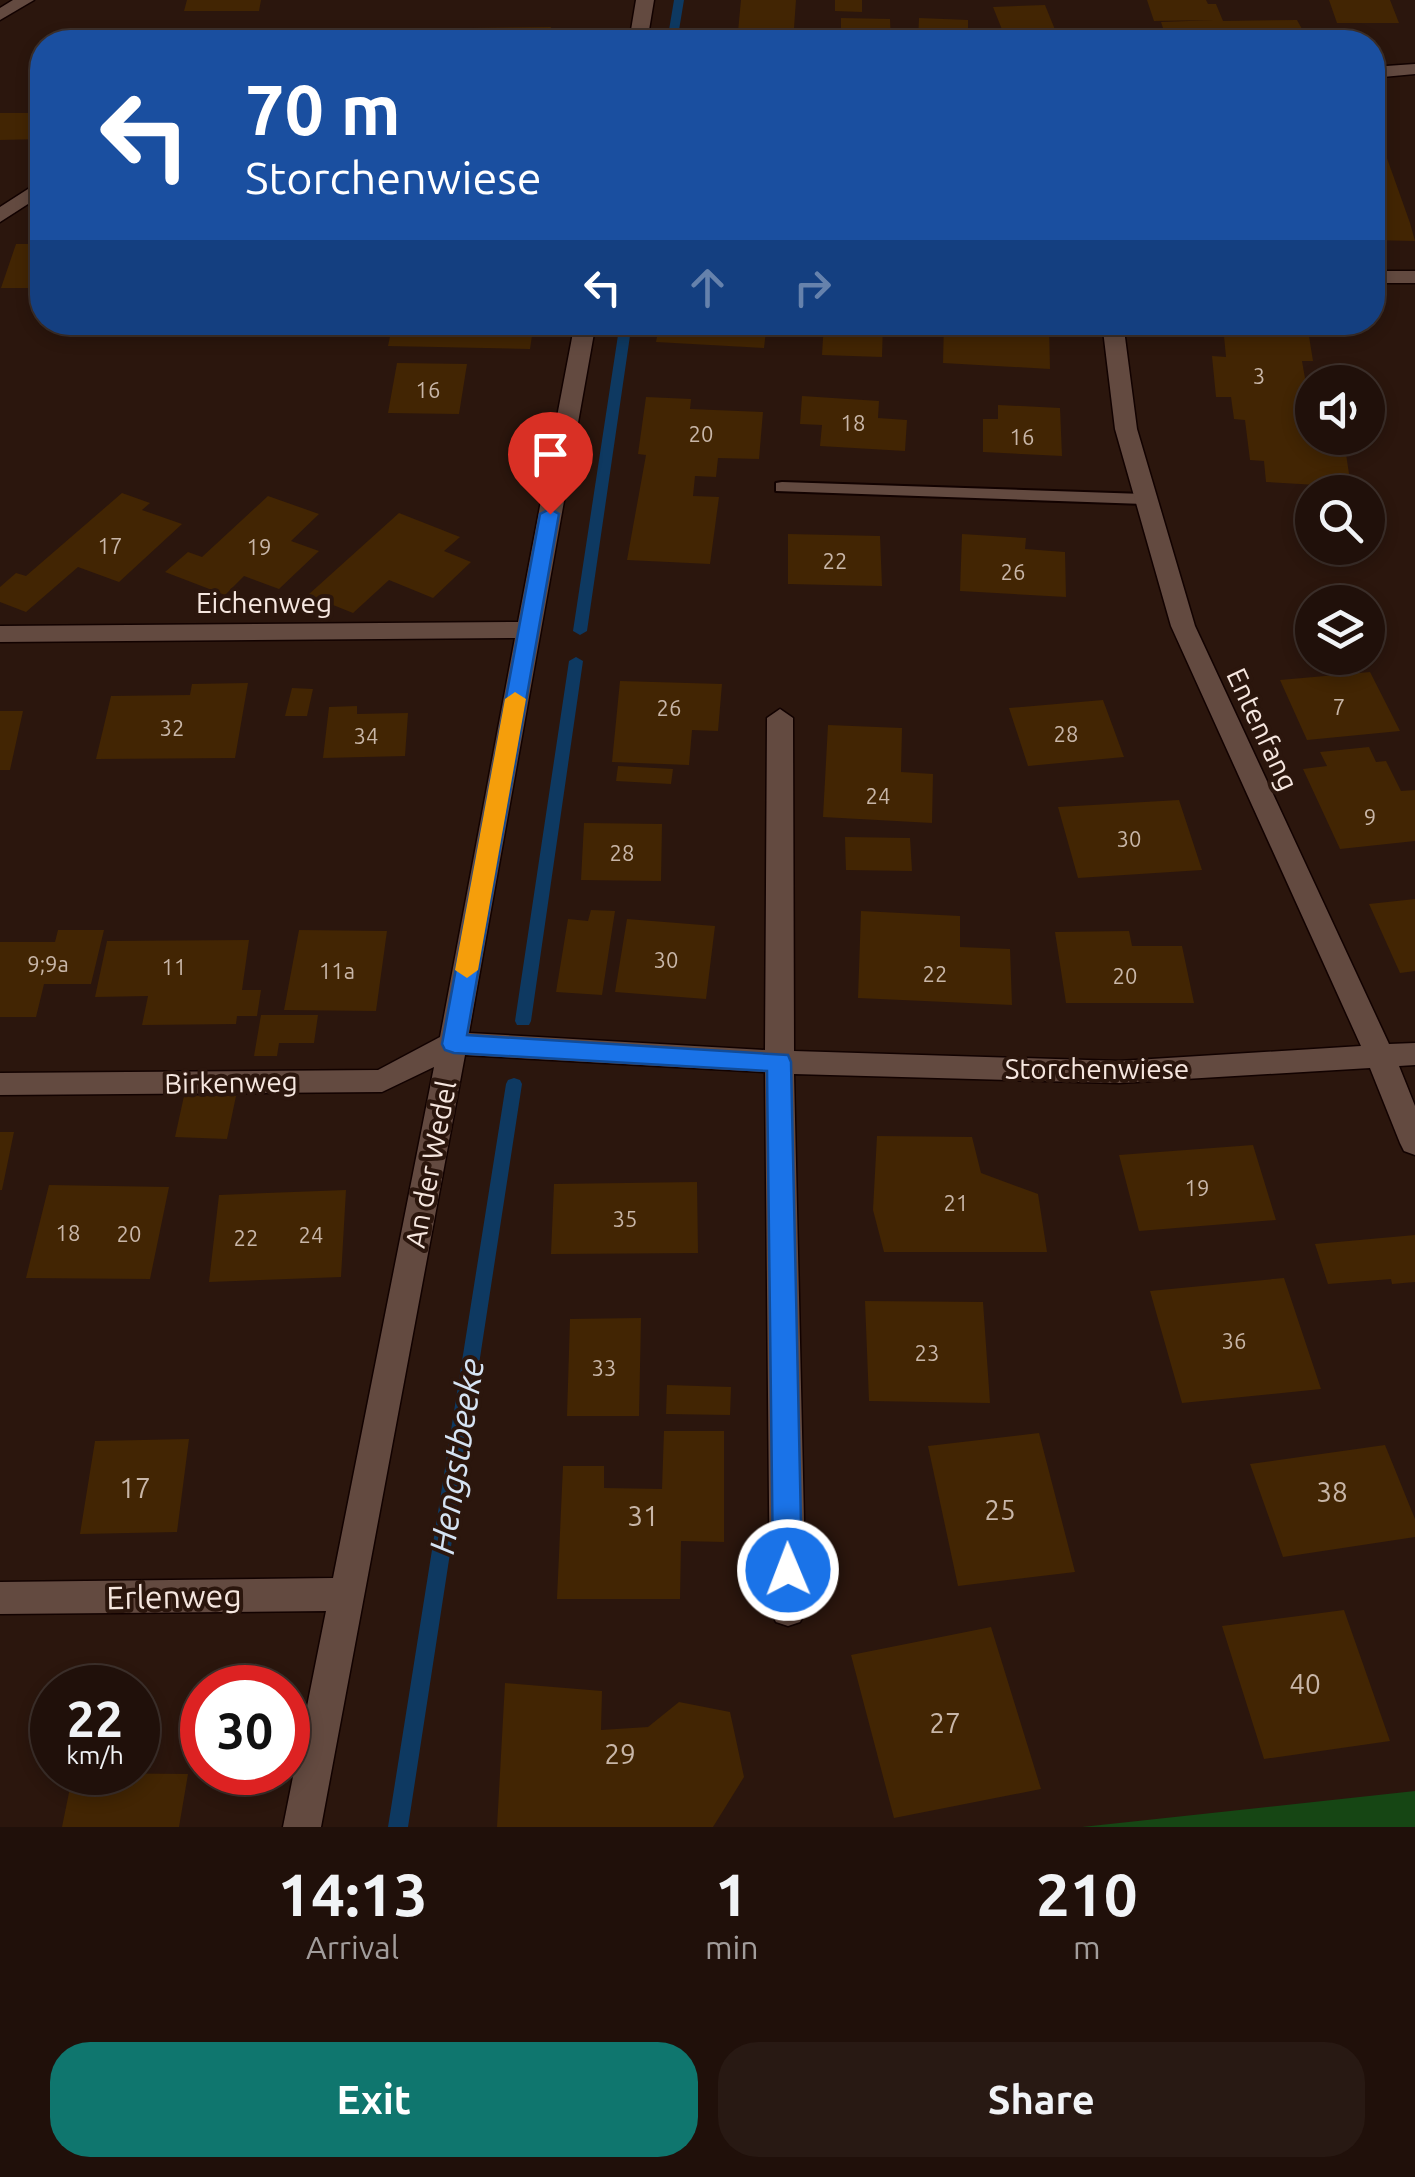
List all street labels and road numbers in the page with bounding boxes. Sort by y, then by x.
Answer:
street label: Eichenweg [196,587,332,618]
street label: Entenfang [1221,663,1305,795]
street label: Storchenwiese [1005,1053,1189,1084]
street label: Birkenweg [164,1065,298,1099]
street label: An der Wedel [399,1078,461,1250]
street label: Erlenweg [106,1577,242,1615]

